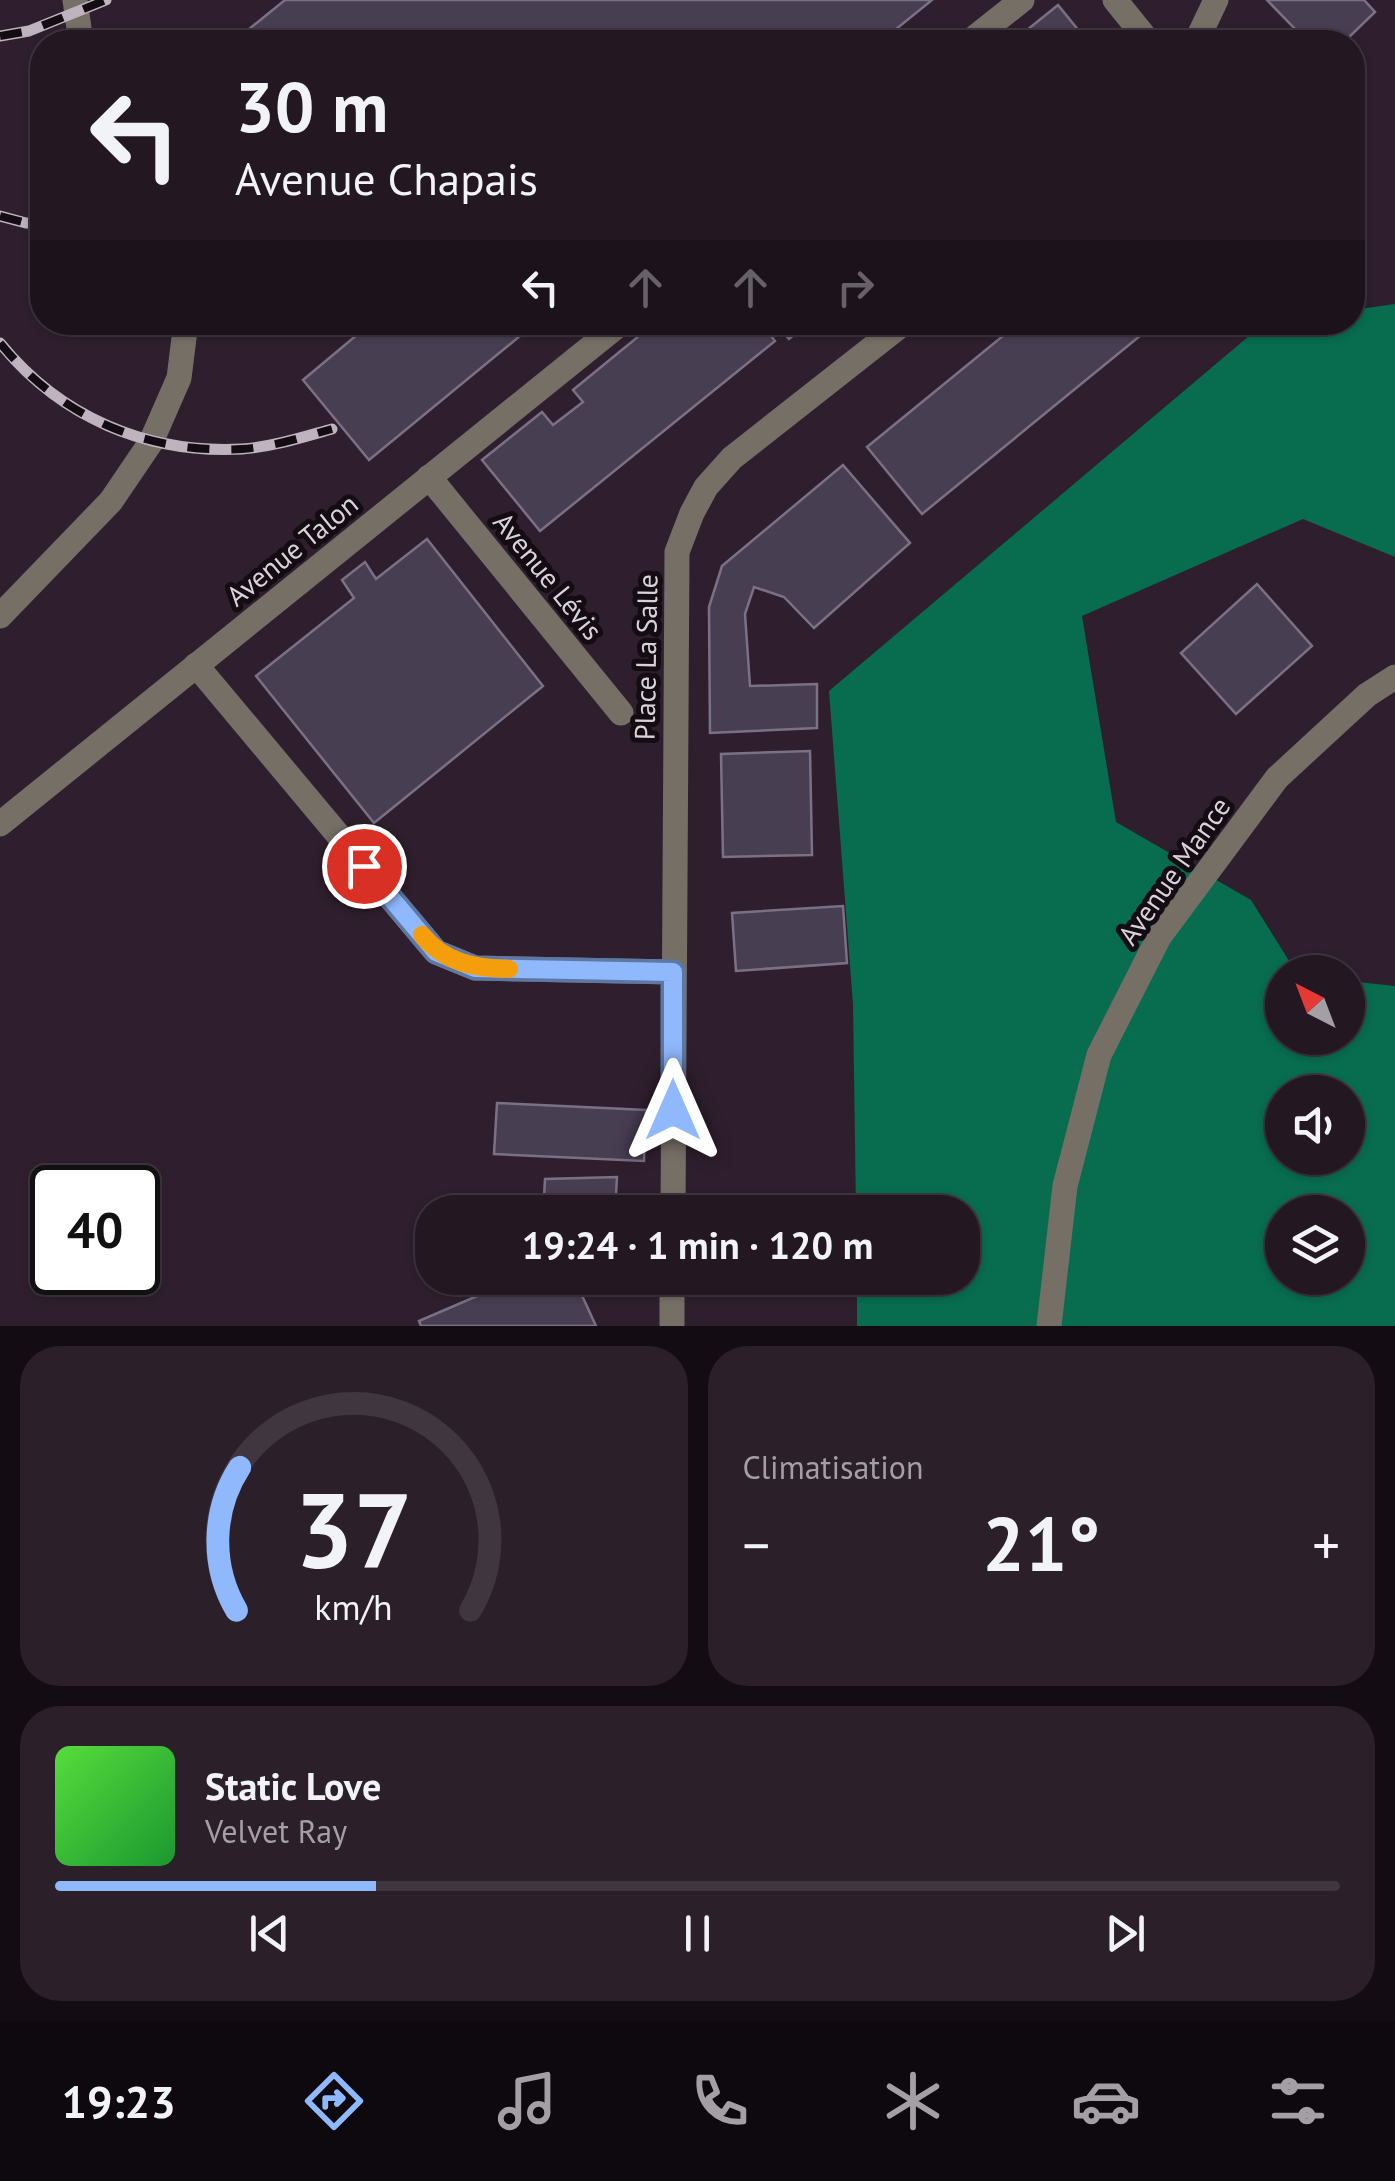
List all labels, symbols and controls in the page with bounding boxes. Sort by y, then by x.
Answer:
text: 30 m [235,61,388,151]
icon: left [70,70,200,200]
text: Avenue Chapais [235,149,538,207]
icon: left [513,260,568,315]
icon: ahead [618,260,673,315]
icon: ahead [723,260,778,315]
icon: right [828,260,883,315]
street label: Avenue Talon [218,485,365,614]
street label: Avenue Lévis [486,504,611,647]
street label: Place La Salle [626,574,665,740]
street label: Avenue Mance [1109,789,1238,952]
pin [322,824,407,909]
icon: arrive [337,839,392,894]
north arrow [1265,955,1365,1055]
map controls [1265,955,1365,1295]
position arrow [621,1058,725,1162]
button: sound [1265,1075,1365,1175]
speed limit sign: 40 [30,1165,160,1295]
button: layers [1265,1195,1365,1295]
text: 19:24 · 1 min · 120 m [522,1220,873,1269]
text: Climatisation [743,1446,923,1488]
text: 37 [295,1462,413,1597]
text: 21° [982,1495,1100,1592]
text: − [743,1509,770,1580]
text: + [1312,1509,1340,1580]
text: km/h [315,1584,393,1630]
text: Static Love [205,1761,381,1810]
text: Velvet Ray [205,1810,347,1852]
icon: previous [242,1906,297,1961]
icon: pause [670,1906,725,1961]
icon: next [1098,1906,1153,1961]
icon: directions [299,2066,369,2136]
icon: music [492,2066,562,2136]
icon: phone [685,2066,755,2136]
icon: climate [878,2066,948,2136]
icon: car [1071,2066,1141,2136]
icon: filters [1263,2066,1333,2136]
text: 19:23 [61,2072,176,2130]

